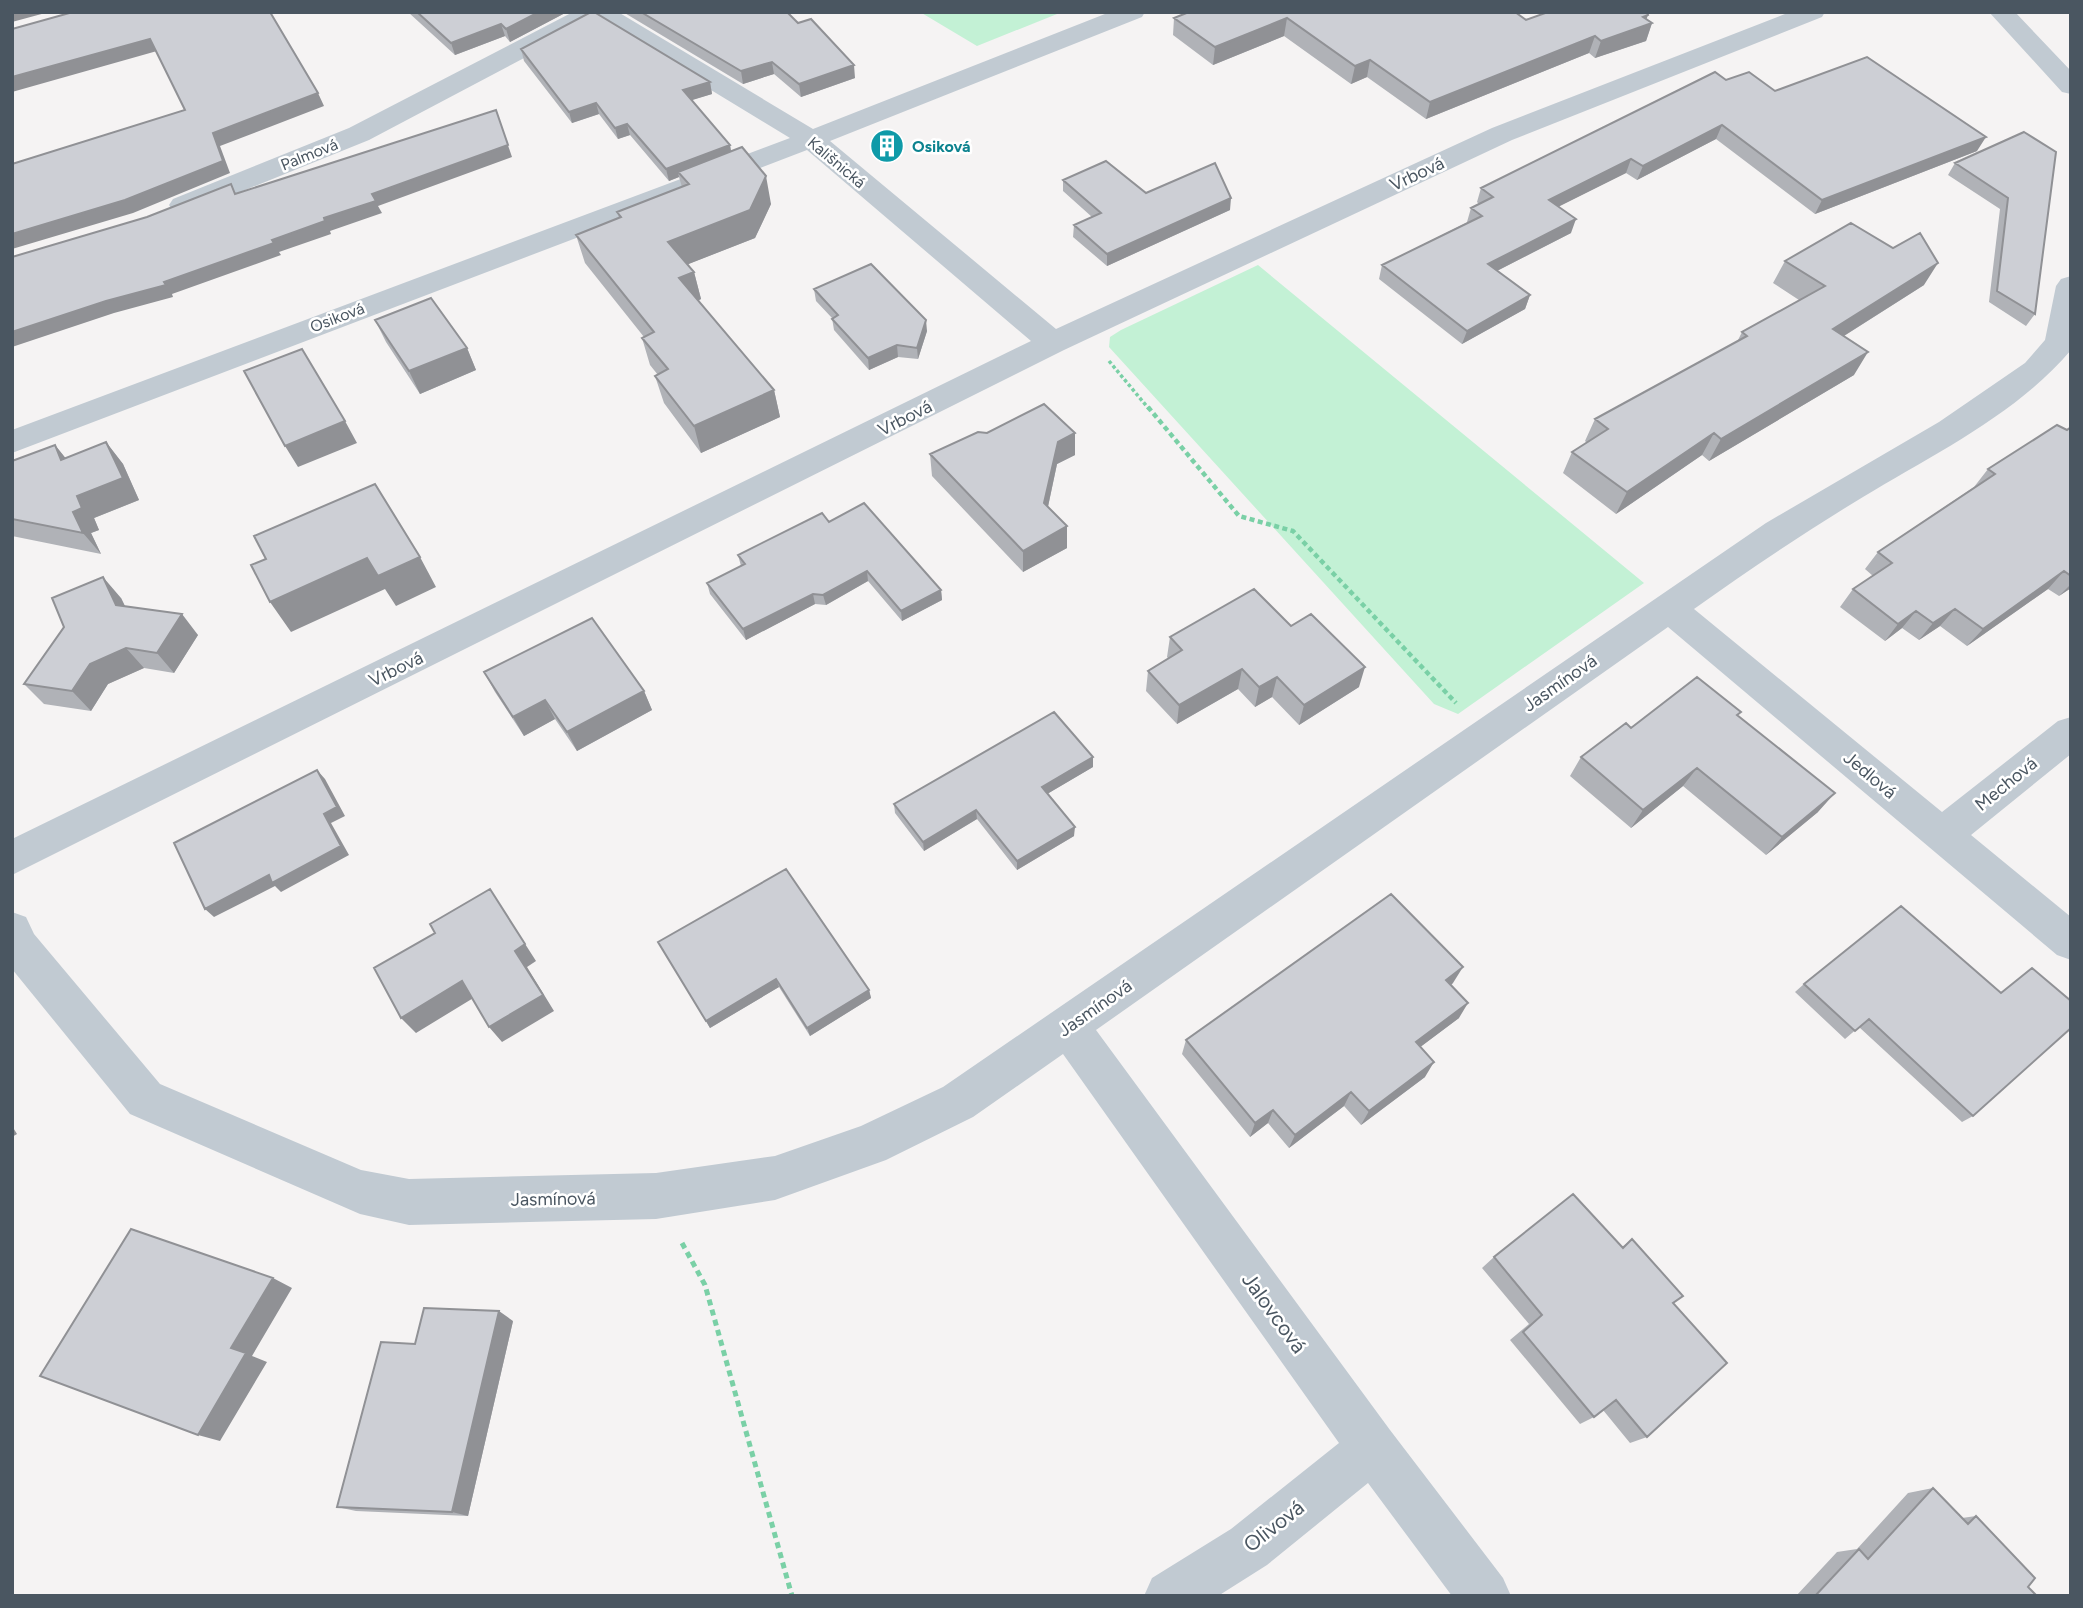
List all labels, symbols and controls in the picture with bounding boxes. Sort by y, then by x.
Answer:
building icon: Osiková [868,127,906,165]
street label: Kališnická [804,133,869,192]
street label: Palmová [278,134,340,174]
place label: Osiková [912,137,970,156]
street label: Vrbová [1386,152,1448,196]
street label: Osiková [307,298,367,336]
street label: Vrbová [874,395,936,441]
street label: Vrbová [365,647,427,691]
street label: Jasmínová [1519,650,1601,716]
street label: Jedlová [1839,747,1901,803]
street label: Mechová [1971,752,2041,816]
street label: Jasmínová [1054,975,1136,1041]
street label: Jasmínová [510,1187,596,1211]
street label: Jalovcová [1237,1268,1312,1358]
street label: Olivová [1239,1494,1309,1557]

